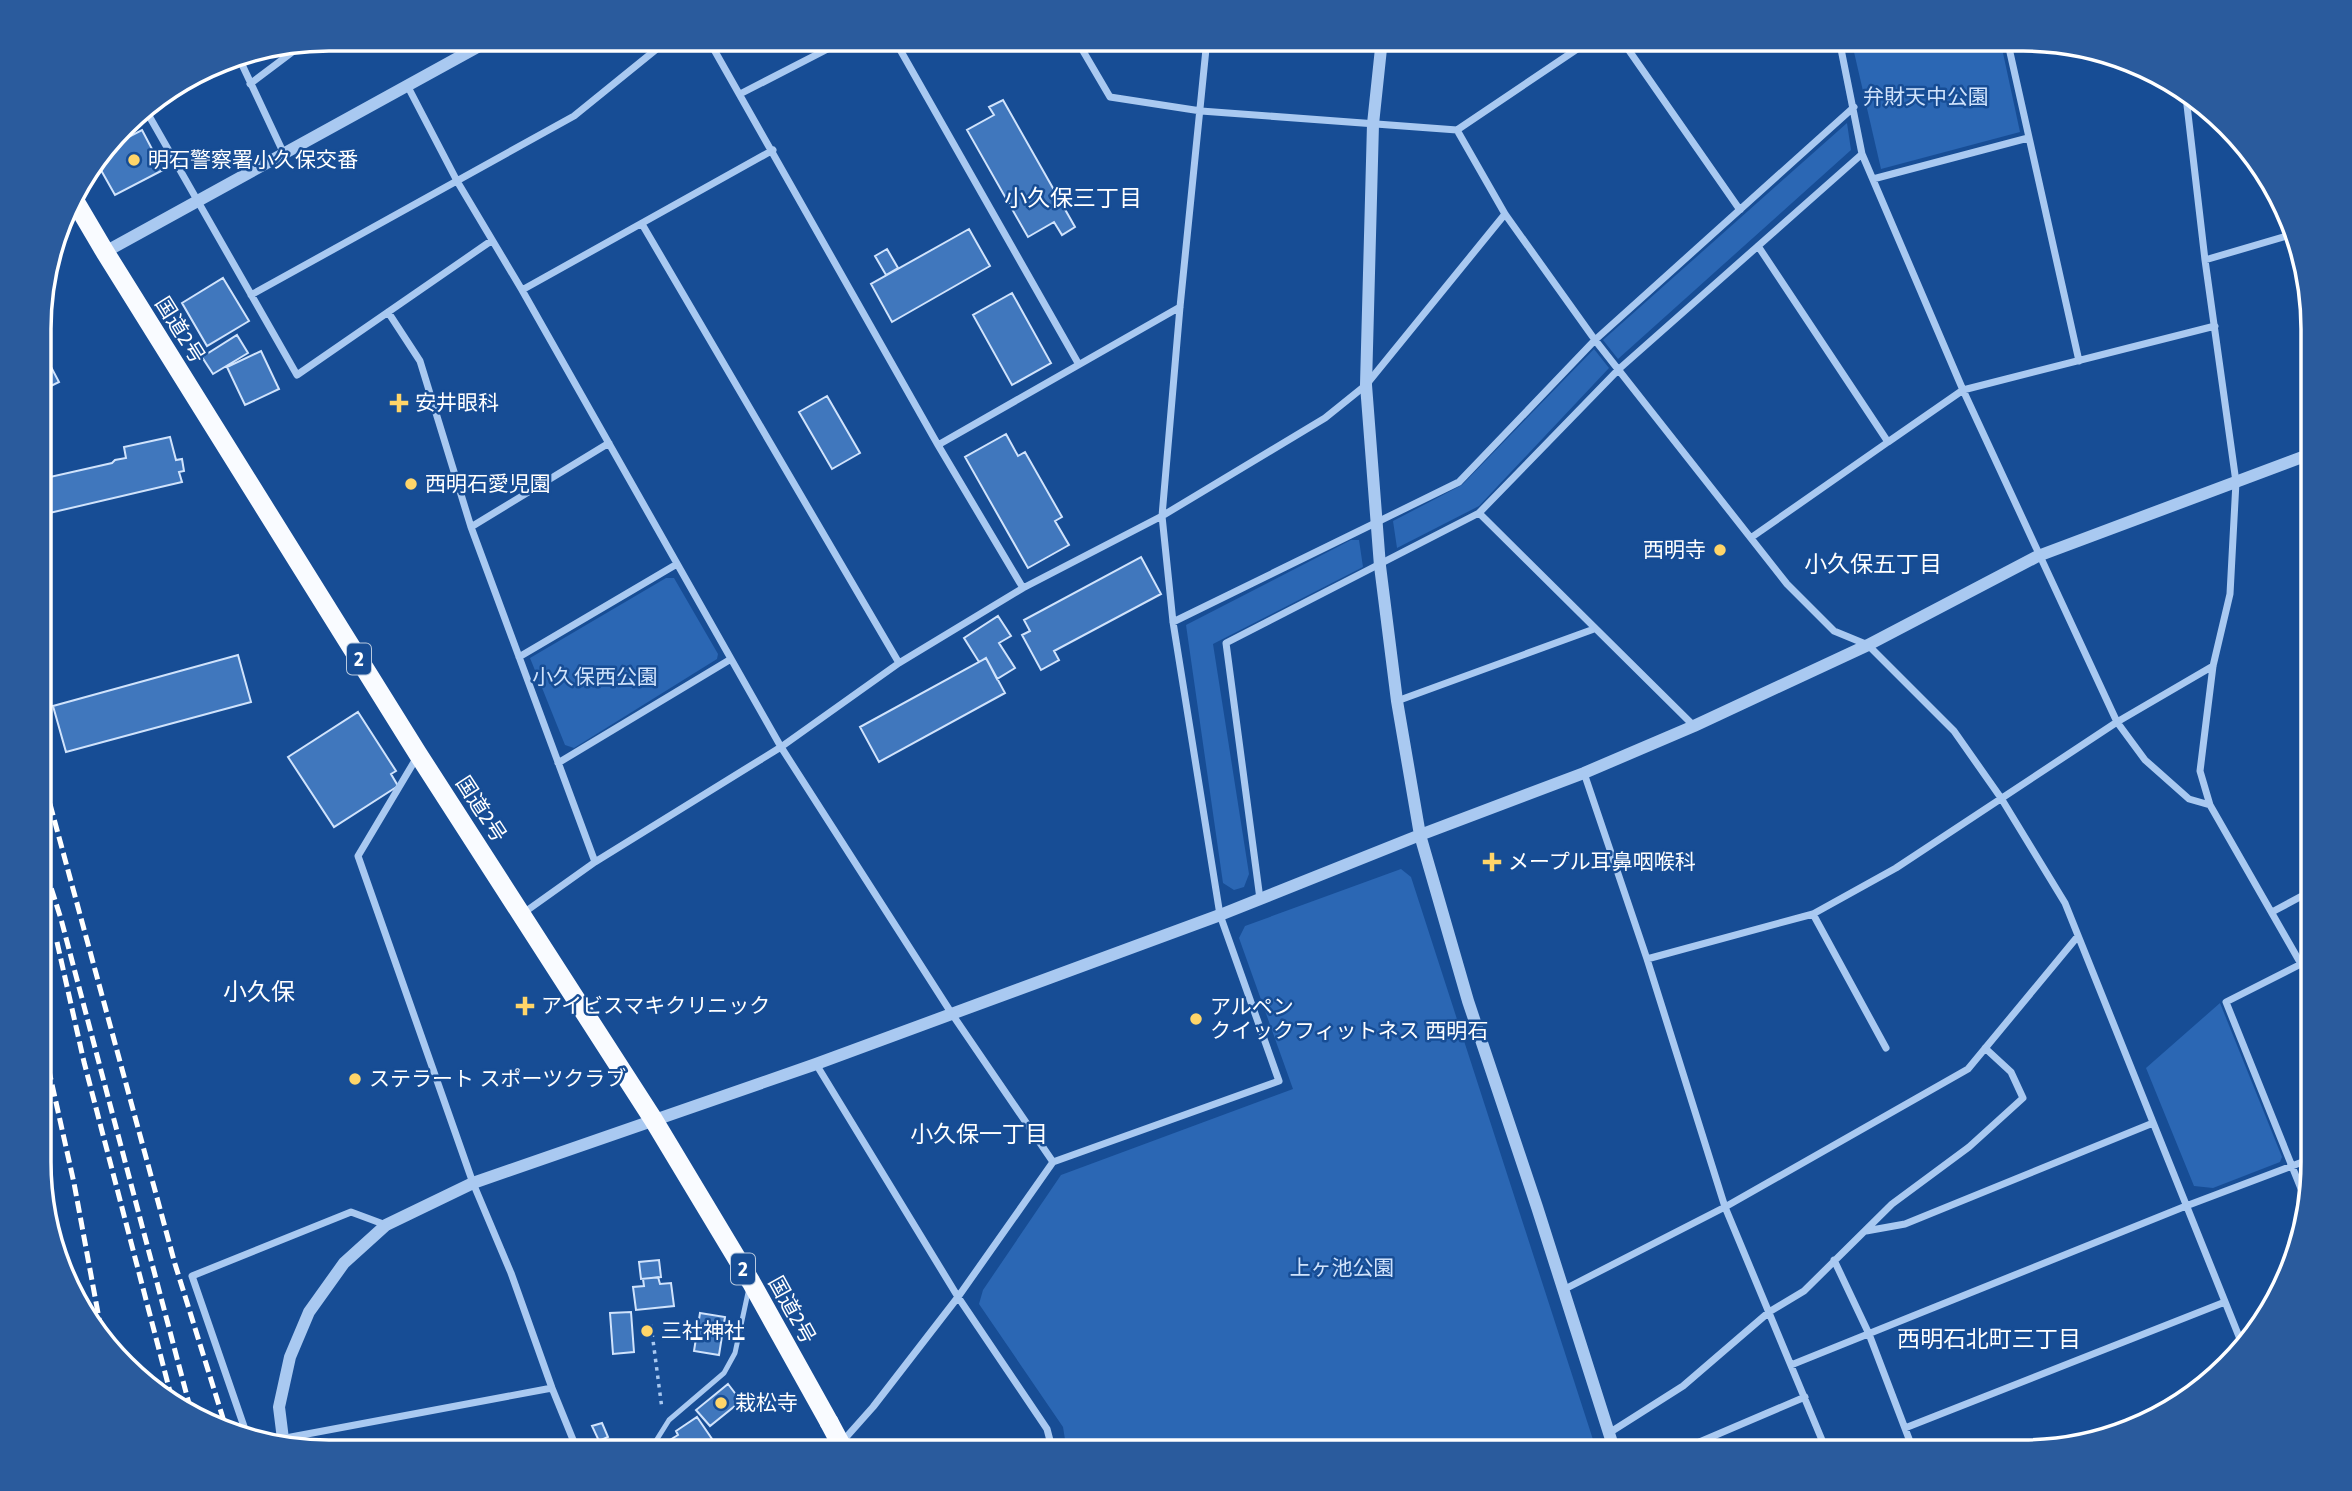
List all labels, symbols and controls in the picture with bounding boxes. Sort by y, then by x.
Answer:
park label: 弁財天中公園 [1863,84,1989,110]
place label: 明石警察署小久保交番 [148,147,358,173]
marker: 明石警察署小久保交番 [126,152,142,168]
district label: 小久保三丁目 [1004,184,1142,212]
street label: 国道2号 [150,292,210,368]
place label: 安井眼科 [415,390,499,416]
marker: 安井眼科 [389,393,409,413]
place label: 西明石愛児園 [425,471,551,497]
marker: 西明石愛児園 [403,476,419,492]
place label: 西明寺 [1643,537,1706,563]
marker: 西明寺 [1712,542,1728,558]
district label: 小久保五丁目 [1804,550,1942,578]
road number: 2 [347,644,371,674]
park label: 小久保西公園 [532,664,658,690]
street label: 国道2号 [450,771,512,847]
place label: メープル耳鼻咽喉科 [1508,849,1696,875]
marker: メープル耳鼻咽喉科 [1482,852,1502,872]
district label: 小久保 [223,978,295,1006]
place label: アイビスマキクリニック [541,993,770,1019]
place label: アルペン クイックフィットネス 西明石 [1210,994,1488,1044]
marker: アイビスマキクリニック [515,996,535,1016]
marker: アルペン クイックフィットネス 西明石 [1188,1011,1204,1027]
place label: ステラート スポーツクラブ [369,1066,626,1092]
marker: ステラート スポーツクラブ [347,1071,363,1087]
district label: 小久保一丁目 [910,1120,1048,1148]
road number: 2 [731,1254,755,1284]
park label: 上ヶ池公園 [1290,1255,1395,1281]
street label: 国道2号 [763,1272,821,1348]
place label: 三社神社 [661,1318,745,1344]
marker: 三社神社 [639,1323,655,1339]
district label: 西明石北町三丁目 [1897,1325,2081,1353]
place label: 栽松寺 [735,1390,798,1416]
marker: 栽松寺 [713,1395,729,1411]

